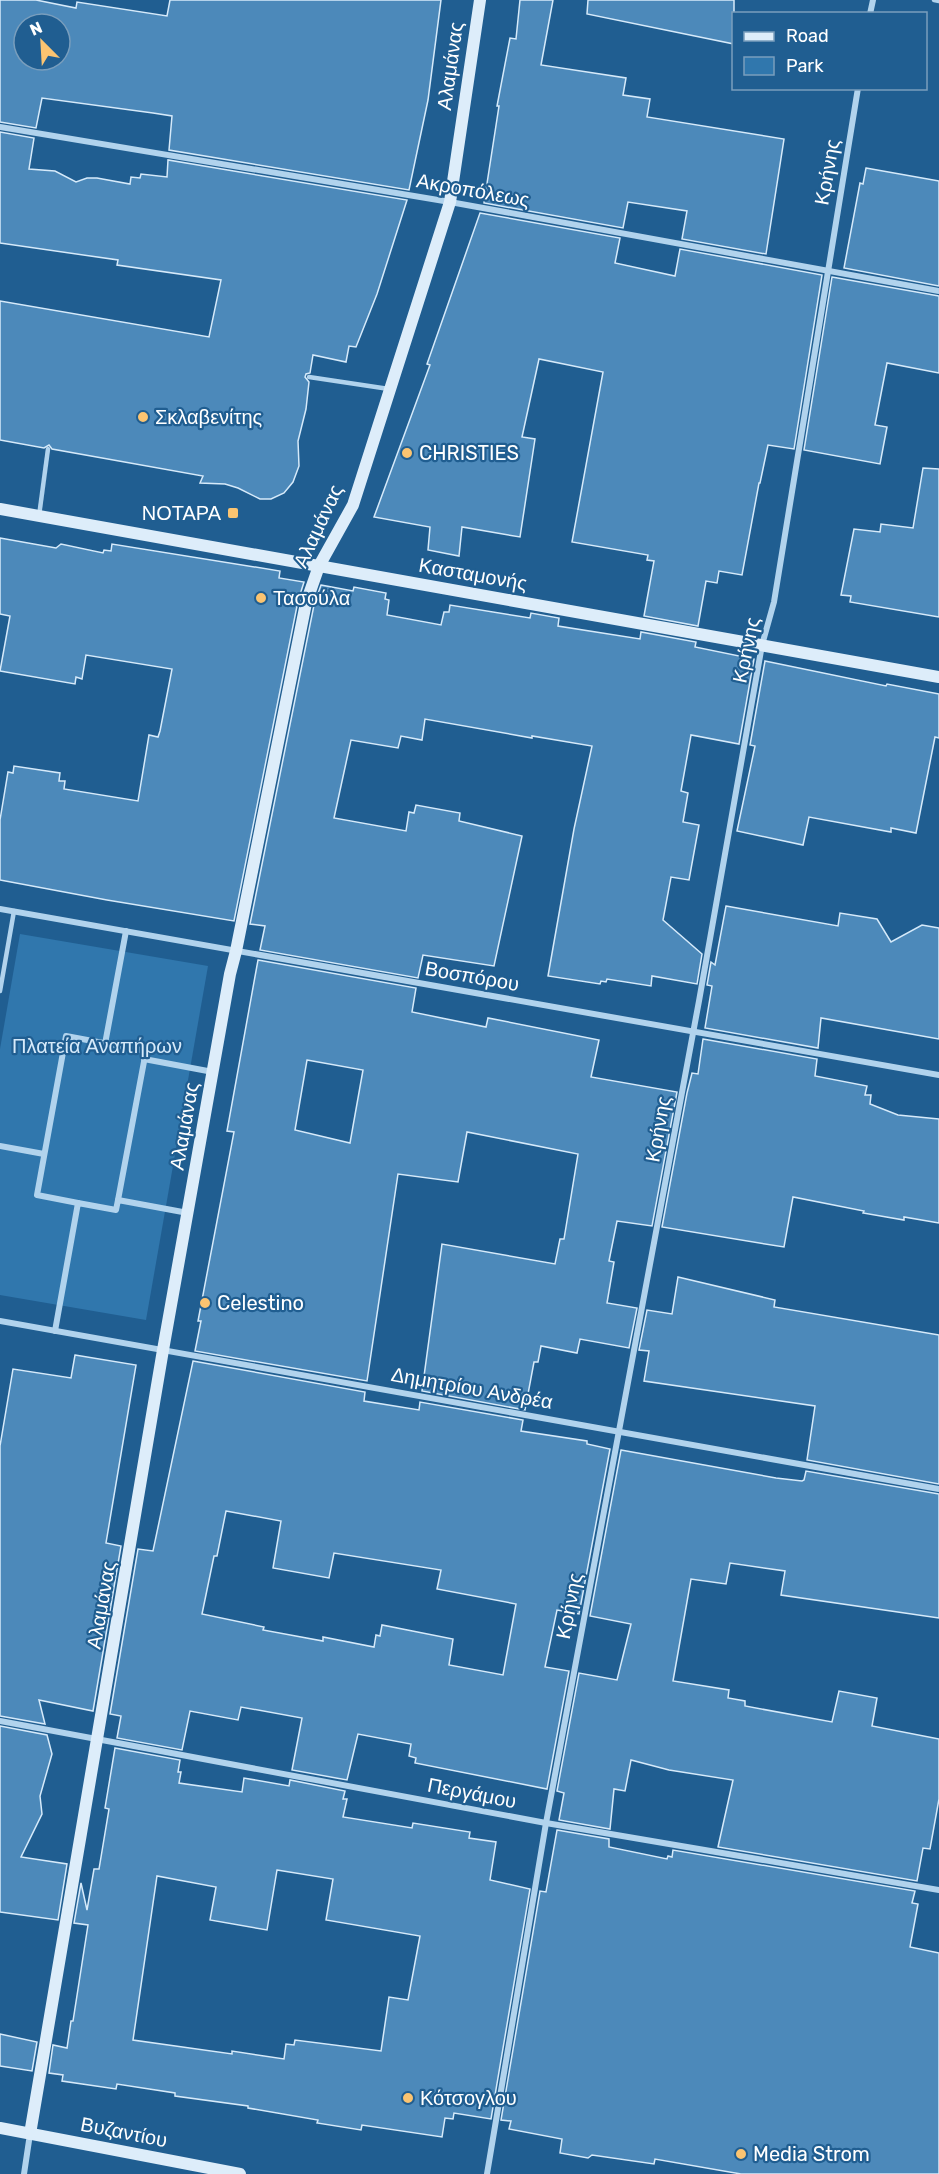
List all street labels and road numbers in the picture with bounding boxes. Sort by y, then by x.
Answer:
street label: Αλαμάνας [432,20,468,112]
street label: Κρήνης [809,137,845,207]
street label: Ακροπόλεως [415,168,532,212]
street label: Αλαμάνας [288,480,348,571]
street label: Κασταμονής [417,553,529,595]
street label: Κρήνης [727,615,765,685]
street label: Βοσπόρου [423,956,521,996]
street label: Αλαμάνας [164,1080,204,1172]
street label: Κρήνης [640,1094,676,1164]
street label: Δημητρίου Ανδρέα [389,1362,555,1414]
street label: Αλαμάνας [81,1559,121,1651]
street label: Κρήνης [551,1571,587,1641]
street label: Περγάμου [426,1773,518,1813]
street label: Βυζαντίου [79,2112,169,2152]

